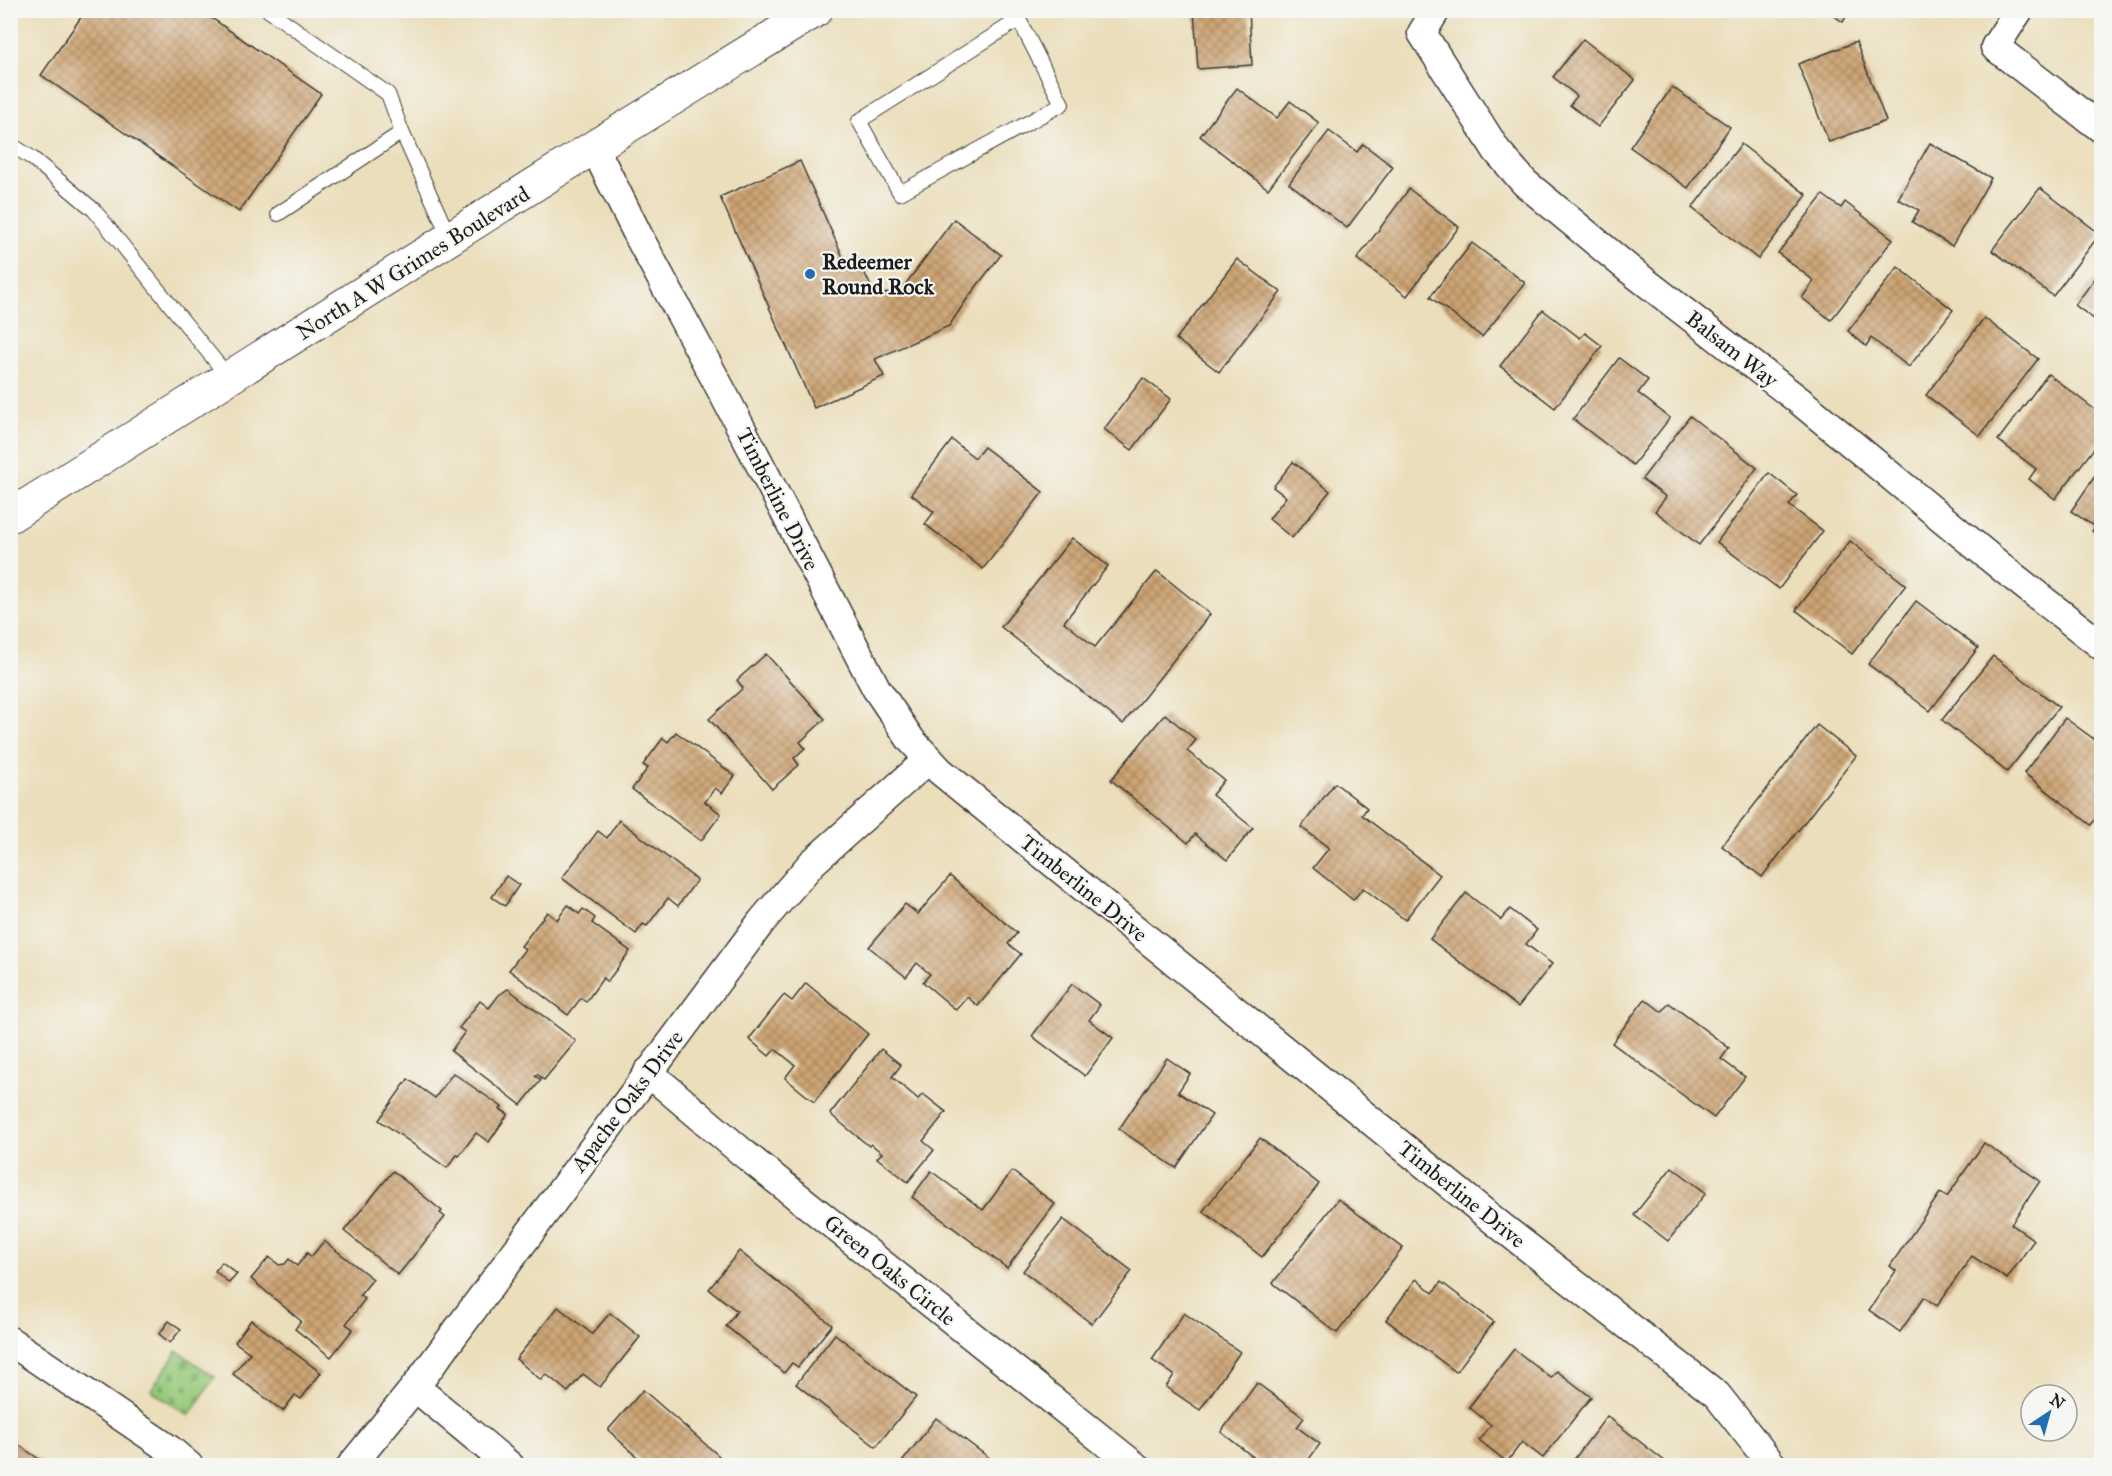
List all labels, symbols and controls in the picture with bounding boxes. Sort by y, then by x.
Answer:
street label: North A W Grimes Boulevard [291,180,535,346]
place label: Redeemer Round Rock [822,248,935,300]
marker: Redeemer Round Rock [803,267,817,281]
street label: Balsam Way [1681,305,1784,394]
street label: Timberline Drive [731,423,825,575]
street label: Timberline Drive [1015,828,1153,948]
street label: Apache Oaks Drive [564,1025,689,1178]
street label: Timberline Drive [1393,1134,1531,1254]
street label: Green Oaks Circle [819,1209,961,1331]
north arrow [2019,1383,2079,1443]
text: N [2046,1390,2069,1413]

